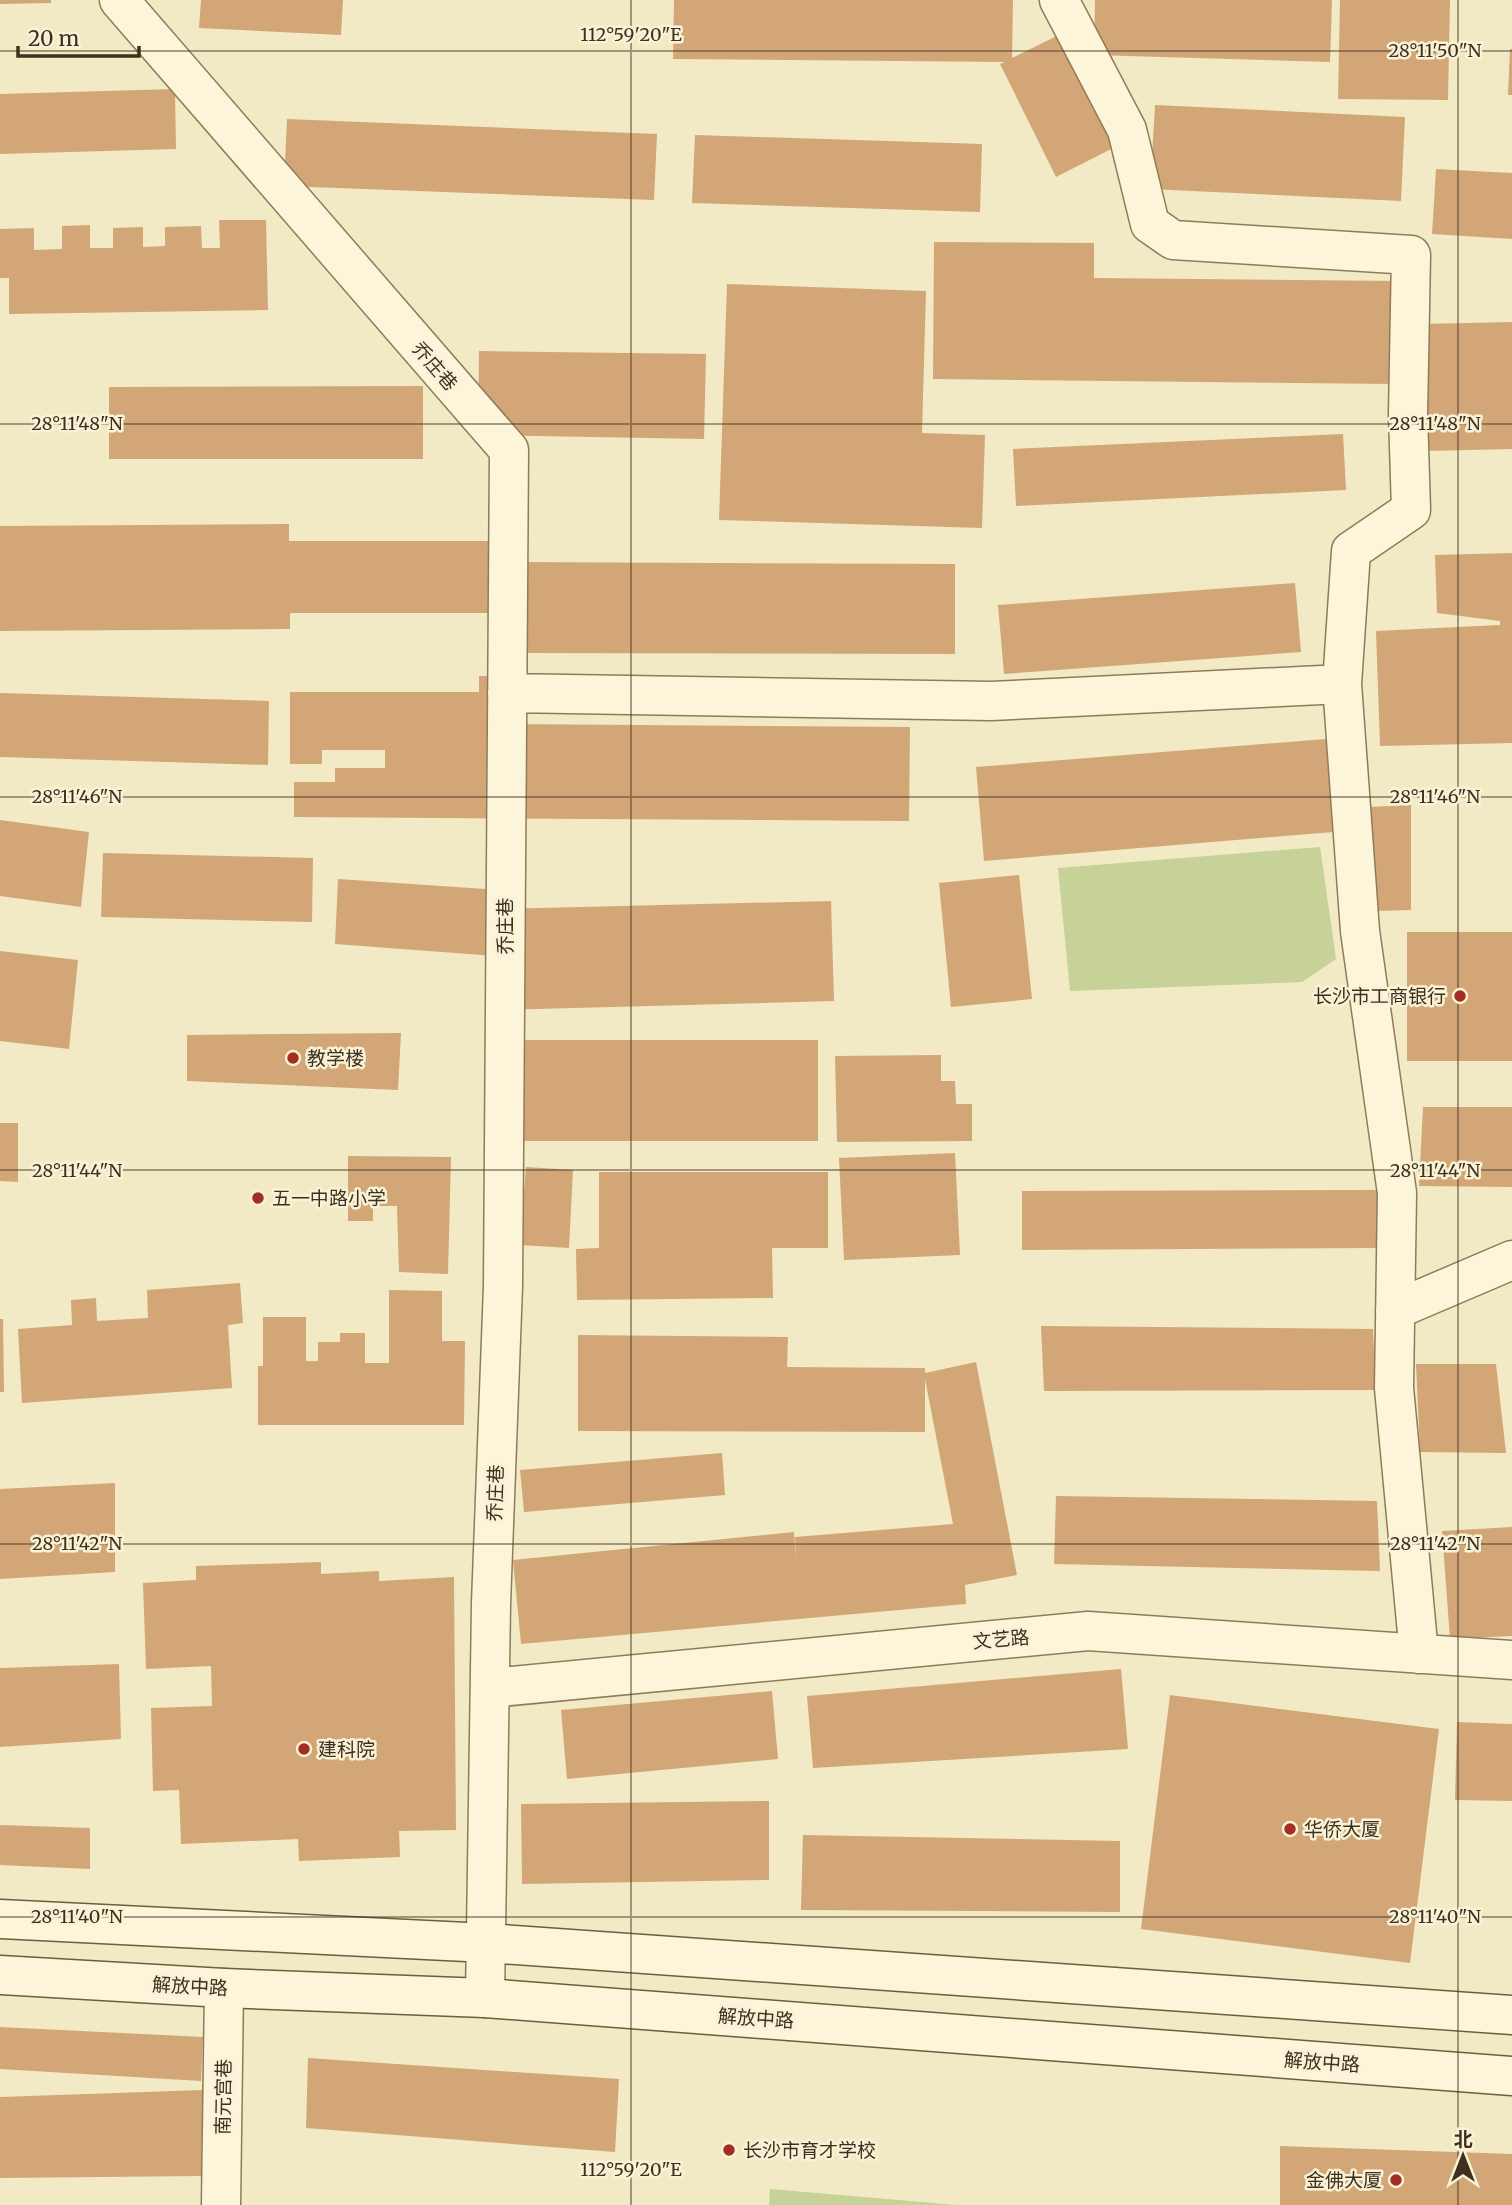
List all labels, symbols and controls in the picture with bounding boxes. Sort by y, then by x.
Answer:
scale bar [18,14,138,58]
text: 112°59'20"E [580,23,682,46]
text: 20 m [28,25,80,52]
text: 28°11'50"N [1389,39,1481,62]
street label: 乔庄巷 [407,337,463,395]
text: 28°11'48"N [31,412,123,435]
text: 28°11'48"N [1389,412,1481,435]
text: 28°11'46"N [32,785,122,808]
text: 28°11'46"N [1390,785,1480,808]
street label: 乔庄巷 [493,897,517,955]
place label: 长沙市工商银行 [1313,984,1446,1008]
marker: 长沙市工商银行 [1452,988,1468,1004]
place label: 教学楼 [307,1046,364,1070]
marker: 教学楼 [285,1050,301,1066]
text: 28°11'44"N [32,1159,122,1182]
text: 28°11'44"N [1390,1159,1480,1182]
place label: 五一中路小学 [272,1186,386,1210]
marker: 五一中路小学 [250,1190,266,1206]
street label: 乔庄巷 [482,1464,508,1522]
text: 28°11'42"N [32,1532,122,1555]
text: 28°11'42"N [1390,1532,1480,1555]
street label: 文艺路 [972,1625,1030,1653]
place label: 建科院 [318,1737,375,1761]
marker: 建科院 [296,1741,312,1757]
place label: 华侨大厦 [1304,1817,1380,1841]
marker: 华侨大厦 [1282,1821,1298,1837]
text: 28°11'40"N [31,1905,123,1928]
text: 28°11'40"N [1389,1905,1481,1928]
street label: 解放中路 [151,1972,229,2000]
street label: 解放中路 [717,2003,795,2033]
street label: 解放中路 [1283,2047,1361,2077]
street label: 南元宫巷 [210,2059,236,2135]
north arrow [1428,2121,1498,2191]
text: 北 [1453,2127,1473,2151]
place label: 长沙市育才学校 [743,2138,876,2162]
marker: 长沙市育才学校 [721,2142,737,2158]
text: 112°59'20"E [580,2158,682,2181]
place label: 金佛大厦 [1306,2168,1382,2192]
marker: 金佛大厦 [1388,2172,1404,2188]

